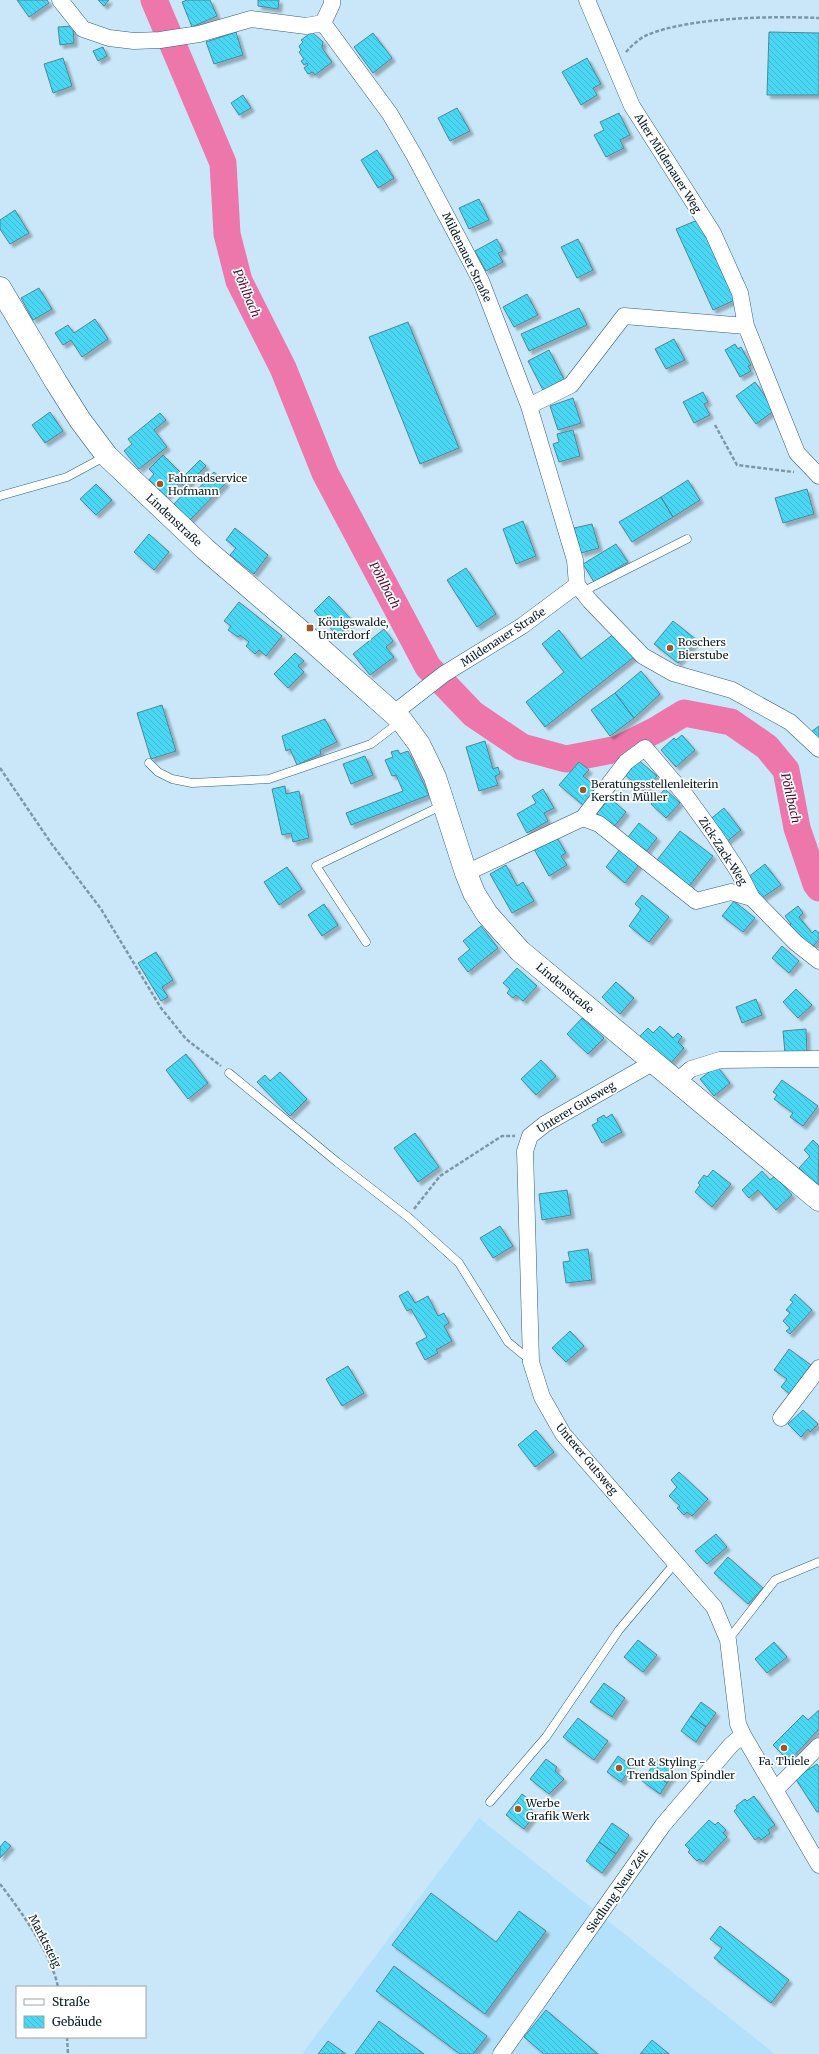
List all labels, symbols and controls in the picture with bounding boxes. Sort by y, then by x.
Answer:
street label: Alter Mildenauer Weg [631,110,705,216]
street label: Mildenauer Straße [439,210,495,304]
water label: Pöhlbach [230,267,264,319]
place label: Fahrradservice Hofmann [168,471,247,498]
marker: Fahrradservice Hofmann [155,479,165,489]
street label: Lindenstraße [143,491,205,549]
water label: Pöhlbach [366,559,404,611]
street label: Mildenauer Straße [458,604,548,670]
place label: Königswalde, Unterdorf [318,615,389,642]
marker: Königswalde, Unterdorf [305,623,315,633]
place label: Roschers Bierstube [678,635,729,662]
marker: Roschers Bierstube [665,643,675,653]
water label: Pöhlbach [778,771,804,825]
place label: Beratungsstellenleiterin Kerstin Müller [591,777,719,804]
marker: Beratungsstellenleiterin Kerstin Müller [578,785,588,795]
street label: Zick-Zack-Weg [696,814,750,888]
street label: Lindenstraße [533,960,597,1016]
street label: Unterer Gutsweg [534,1078,618,1136]
street label: Unterer Gutsweg [553,1420,621,1498]
marker: Fa. Thiele [779,1743,789,1753]
place label: Fa. Thiele [759,1754,810,1768]
place label: Cut & Styling - Trendsalon Spindler [627,1755,735,1782]
marker: Cut & Styling - Trendsalon Spindler [614,1763,624,1773]
place label: Werbe Grafik Werk [525,1796,590,1823]
marker: Werbe Grafik Werk [513,1804,523,1814]
street label: Siedlung Neue Zeit [583,1846,652,1936]
street label: Marktsteig [26,1912,65,1970]
legend [16,1986,146,2038]
text: Straße [52,1994,90,2009]
text: Gebäude [52,2014,102,2029]

